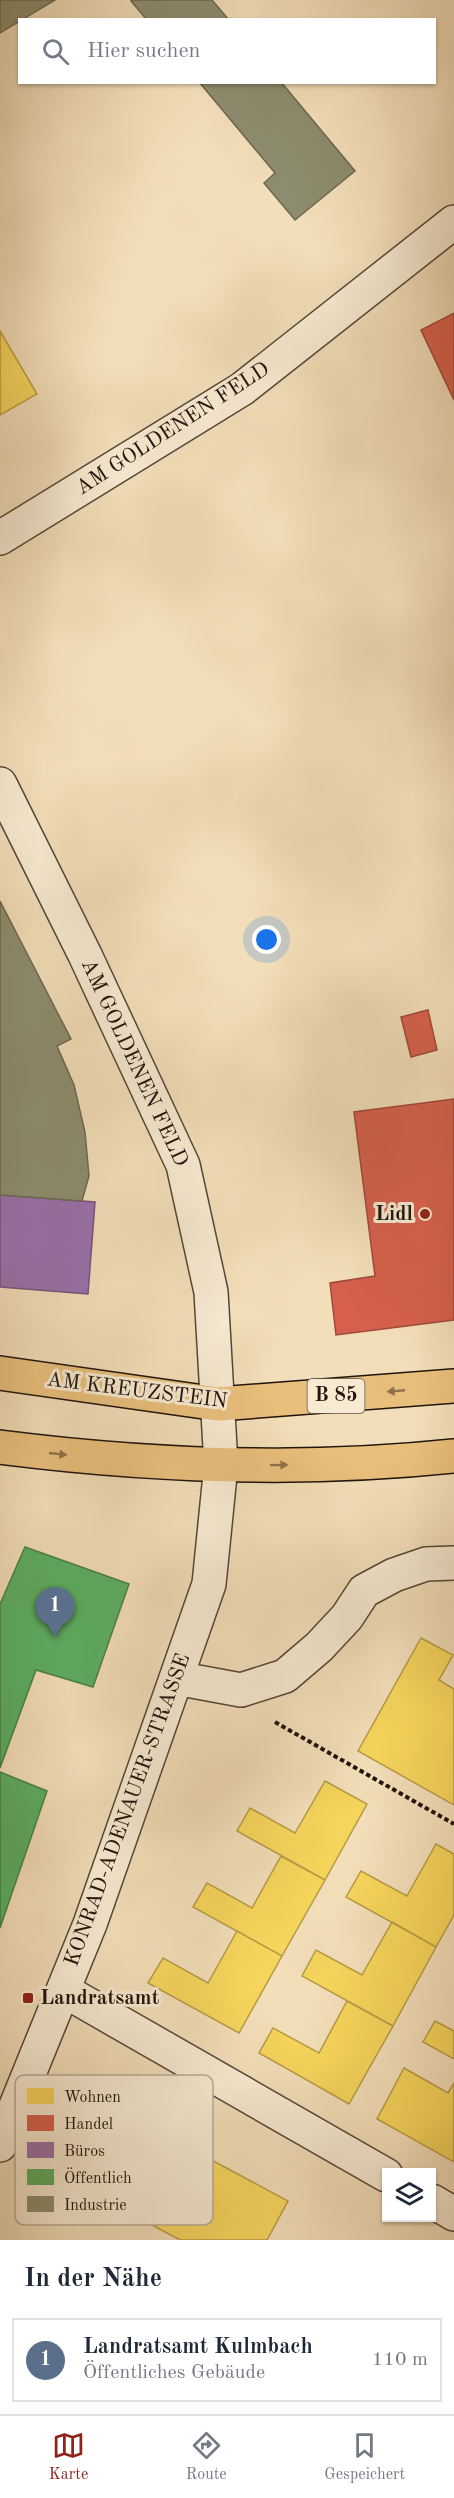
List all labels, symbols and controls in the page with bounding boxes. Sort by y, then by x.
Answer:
search box [18,18,436,84]
icon: search [39,35,72,68]
text: Hier suchen [87,40,200,62]
street label: AM GOLDENEN FELD [72,359,274,499]
your location [252,925,281,954]
street label: AM GOLDENEN FELD [77,956,191,1170]
place label: Lidl [375,1204,413,1225]
marker: Lidl [418,1207,432,1221]
street label: AM KREUZSTEIN [45,1369,229,1413]
road number: B 85 [308,1379,364,1413]
one-way arrow [386,1386,405,1396]
one-way arrow [49,1449,68,1459]
one-way arrow [270,1460,289,1470]
pin: 1 [36,1588,74,1637]
street label: KONRAD-ADENAUER-STRASSE [61,1651,195,1969]
place label: Landratsamt [40,1988,160,2009]
marker: Landratsamt [21,1991,35,2005]
legend [15,2075,213,2225]
text: Wohnen [64,2090,121,2106]
text: Handel [64,2117,113,2133]
text: Büros [64,2144,105,2160]
text: Öffentlich [64,2167,132,2187]
map controls [382,2168,436,2222]
button: layers [382,2168,436,2222]
text: Industrie [64,2198,127,2214]
text: In der Nähe [24,2266,162,2292]
text: Landratsamt Kulmbach [83,2336,313,2358]
text: 1 [40,2350,51,2370]
text: 110 m [372,2350,428,2370]
text: Öffentliches Gebäude [83,2363,265,2383]
tab: Karte [49,2429,88,2485]
tab: Route [186,2429,227,2485]
tab: Gespeichert [324,2429,405,2485]

